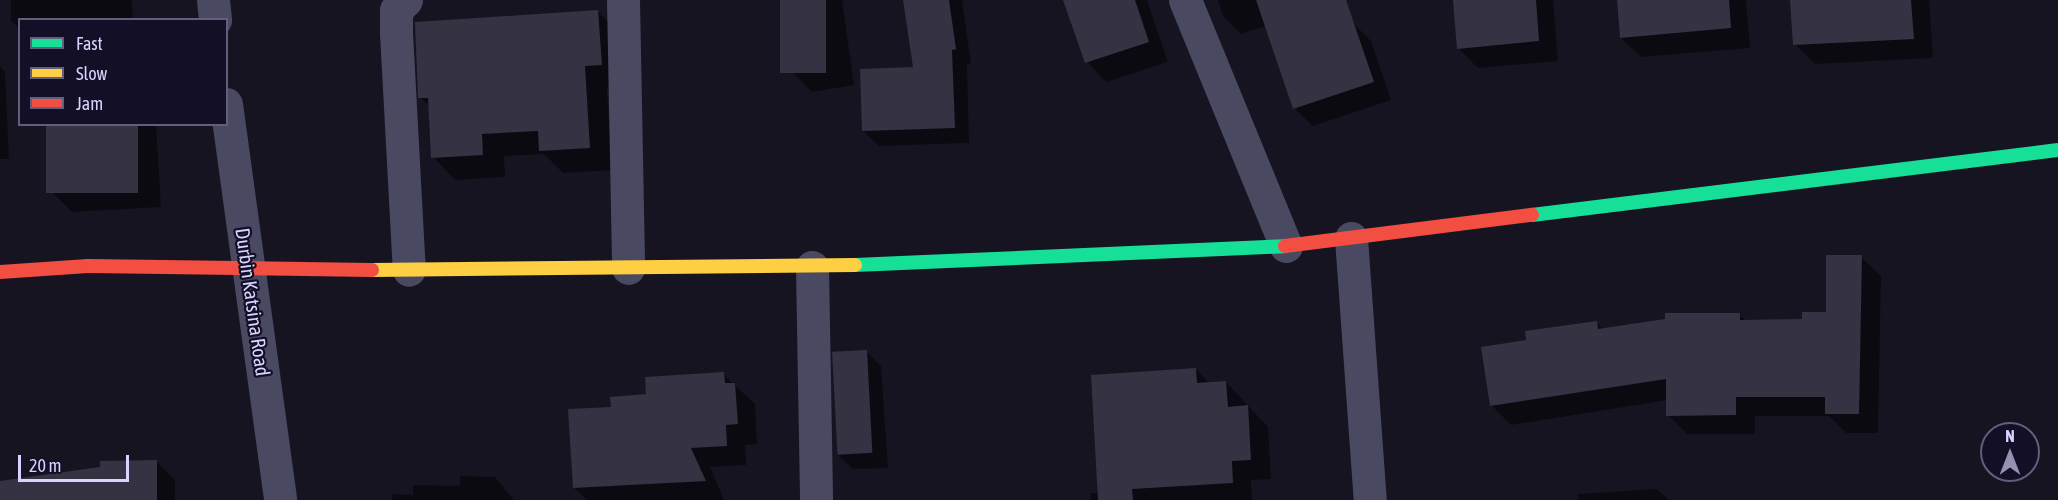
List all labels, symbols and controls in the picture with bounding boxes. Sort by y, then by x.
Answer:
legend [18,18,228,126]
text: Fast [76,33,103,54]
text: Slow [76,63,107,84]
text: Jam [76,93,103,114]
street label: Durbin Katsina Road [231,226,275,378]
north arrow [1980,422,2040,482]
text: N [2005,427,2015,445]
scale bar [21,443,132,481]
text: 20 m [29,455,61,476]

